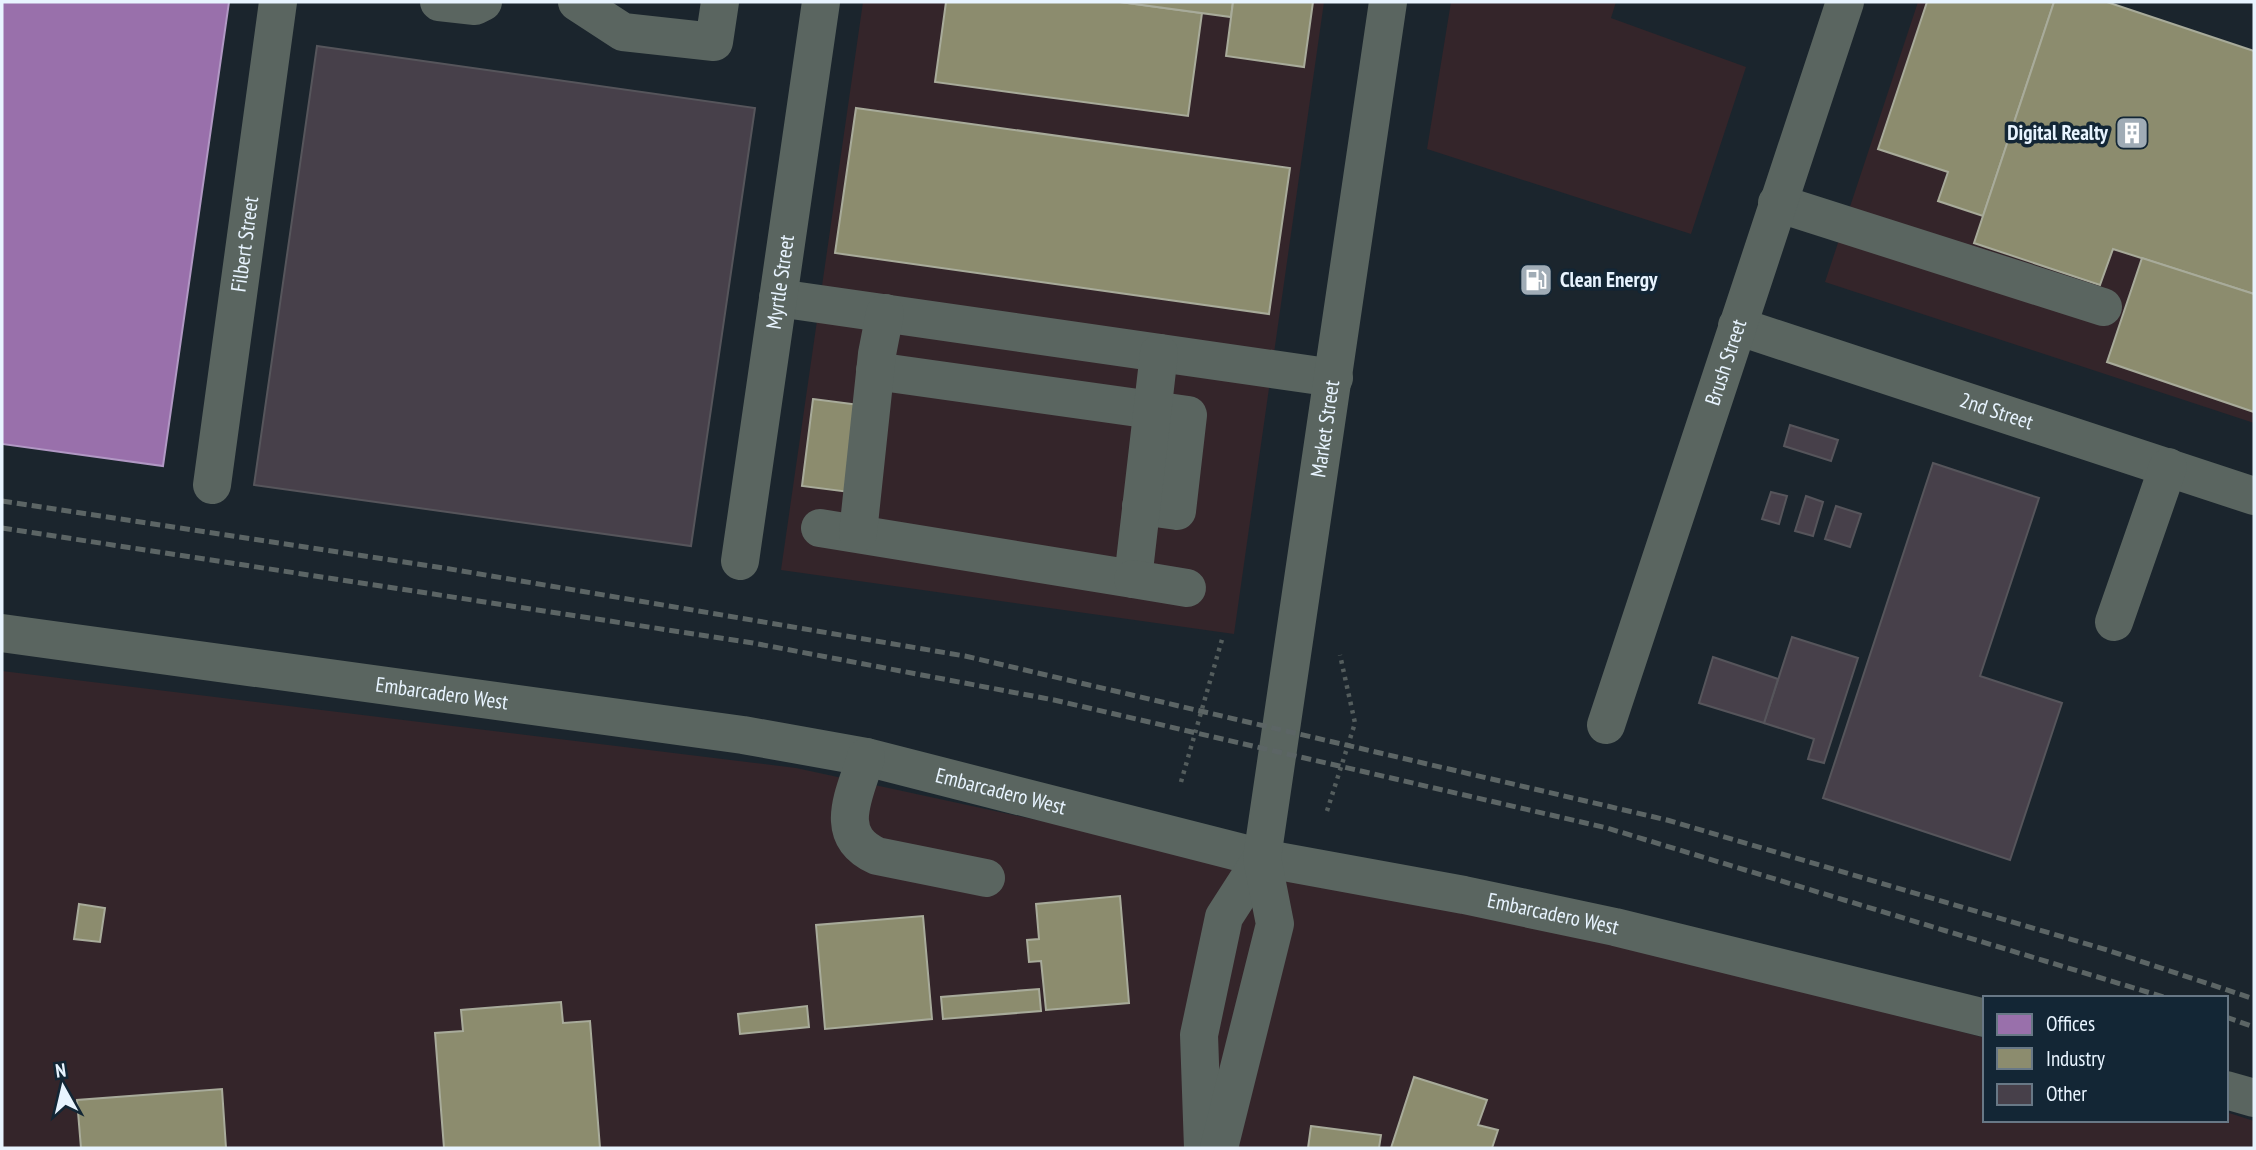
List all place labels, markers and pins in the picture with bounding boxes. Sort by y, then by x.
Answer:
building icon: Digital Realty [2113,114,2151,152]
place label: Digital Realty [2007,119,2109,146]
fuel station icon: Clean Energy [1517,261,1555,299]
place label: Clean Energy [1560,266,1658,293]

